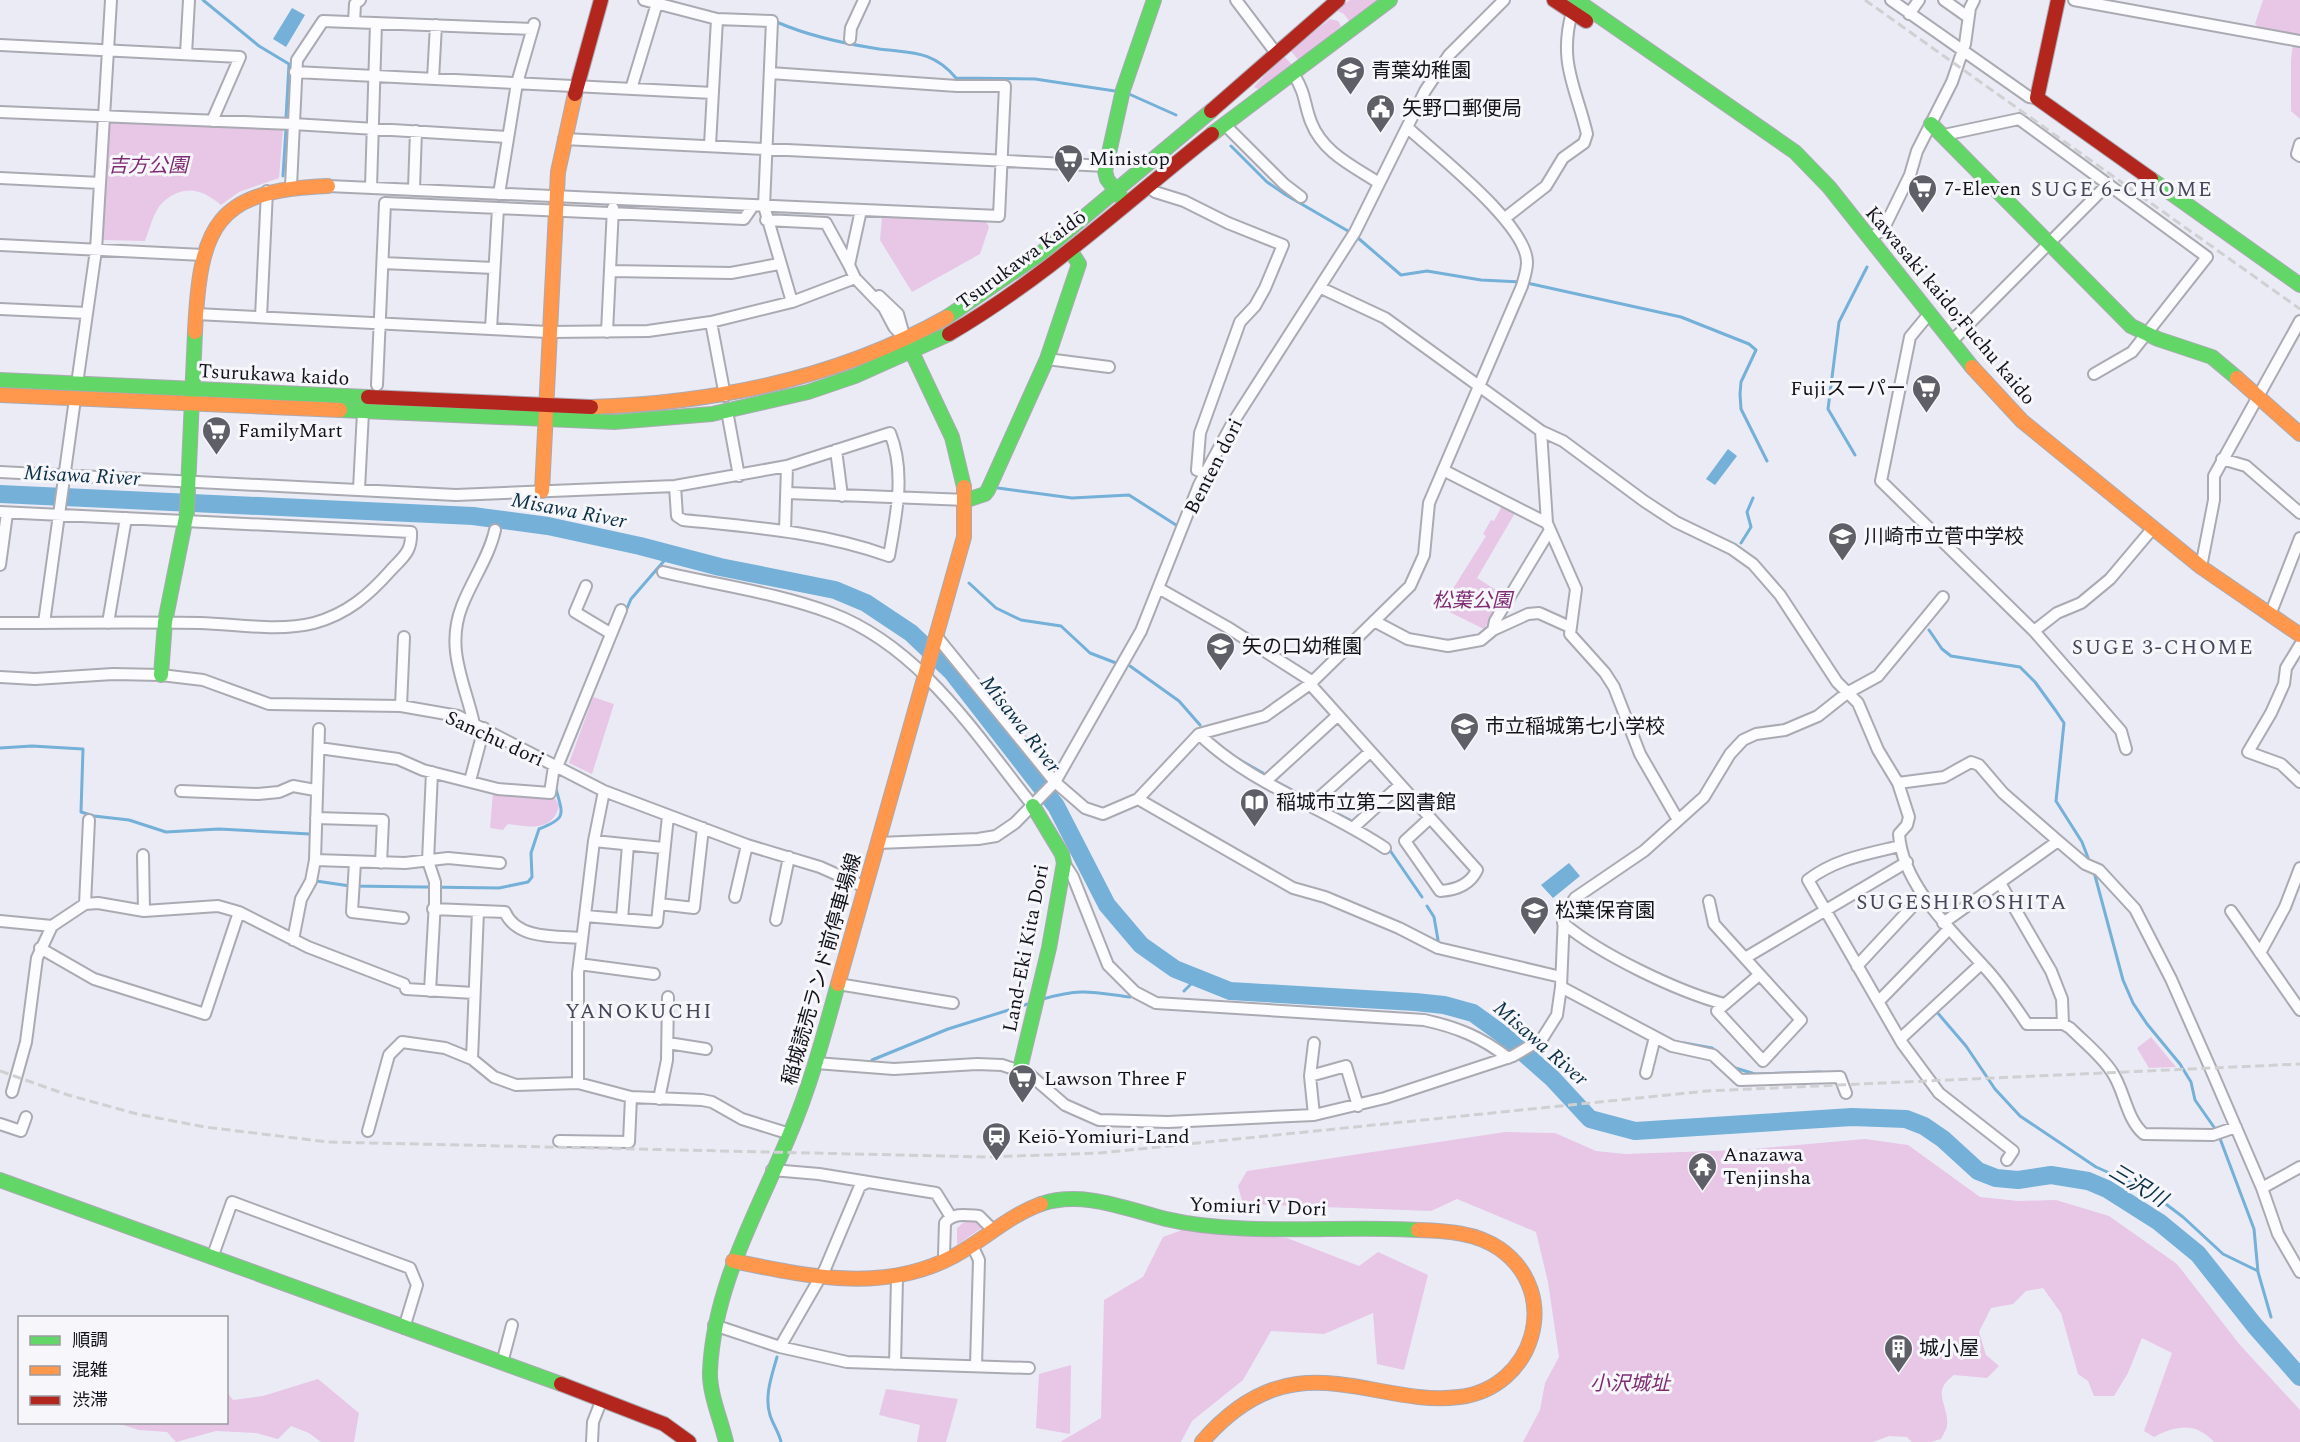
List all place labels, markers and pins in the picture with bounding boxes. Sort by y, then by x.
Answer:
school or university icon: 青葉幼稚園 [1334,54,1366,96]
place label: 青葉幼稚園 [1371,56,1471,86]
public building icon: 矢野口郵便局 [1365,92,1397,134]
place label: 矢野口郵便局 [1402,94,1522,124]
supermarket icon: Ministop [1052,142,1084,184]
place label: Ministop [1089,144,1170,174]
supermarket icon: 7-Eleven [1907,172,1939,214]
place label: 7-Eleven [1944,174,2021,204]
supermarket icon: Fujiスーパー [1911,372,1943,414]
place label: Fujiスーパー [1790,374,1906,404]
supermarket icon: FamilyMart [201,414,233,456]
place label: FamilyMart [238,416,342,446]
school or university icon: 川崎市立菅中学校 [1827,520,1859,562]
place label: 川崎市立菅中学校 [1864,522,2024,552]
school or university icon: 矢の口幼稚園 [1205,630,1237,672]
place label: 矢の口幼稚園 [1242,632,1362,662]
school or university icon: 市立稲城第七小学校 [1448,710,1480,752]
place label: 市立稲城第七小学校 [1485,712,1665,742]
library icon: 稲城市立第二図書館 [1239,786,1271,828]
place label: 稲城市立第二図書館 [1276,788,1456,818]
school or university icon: 松葉保育園 [1518,894,1550,936]
place label: 松葉保育園 [1555,896,1655,926]
supermarket icon: Lawson Three F [1007,1062,1039,1104]
place label: Lawson Three F [1044,1064,1187,1094]
station icon: Keiō-Yomiuri-Land [980,1120,1012,1162]
place label: Keiō-Yomiuri-Land [1017,1122,1190,1152]
place label: Anazawa Tenjinsha [1723,1140,1811,1193]
temple icon: Anazawa Tenjinsha [1686,1150,1718,1192]
building icon: 城小屋 [1882,1332,1914,1374]
place label: 城小屋 [1919,1334,1979,1364]

